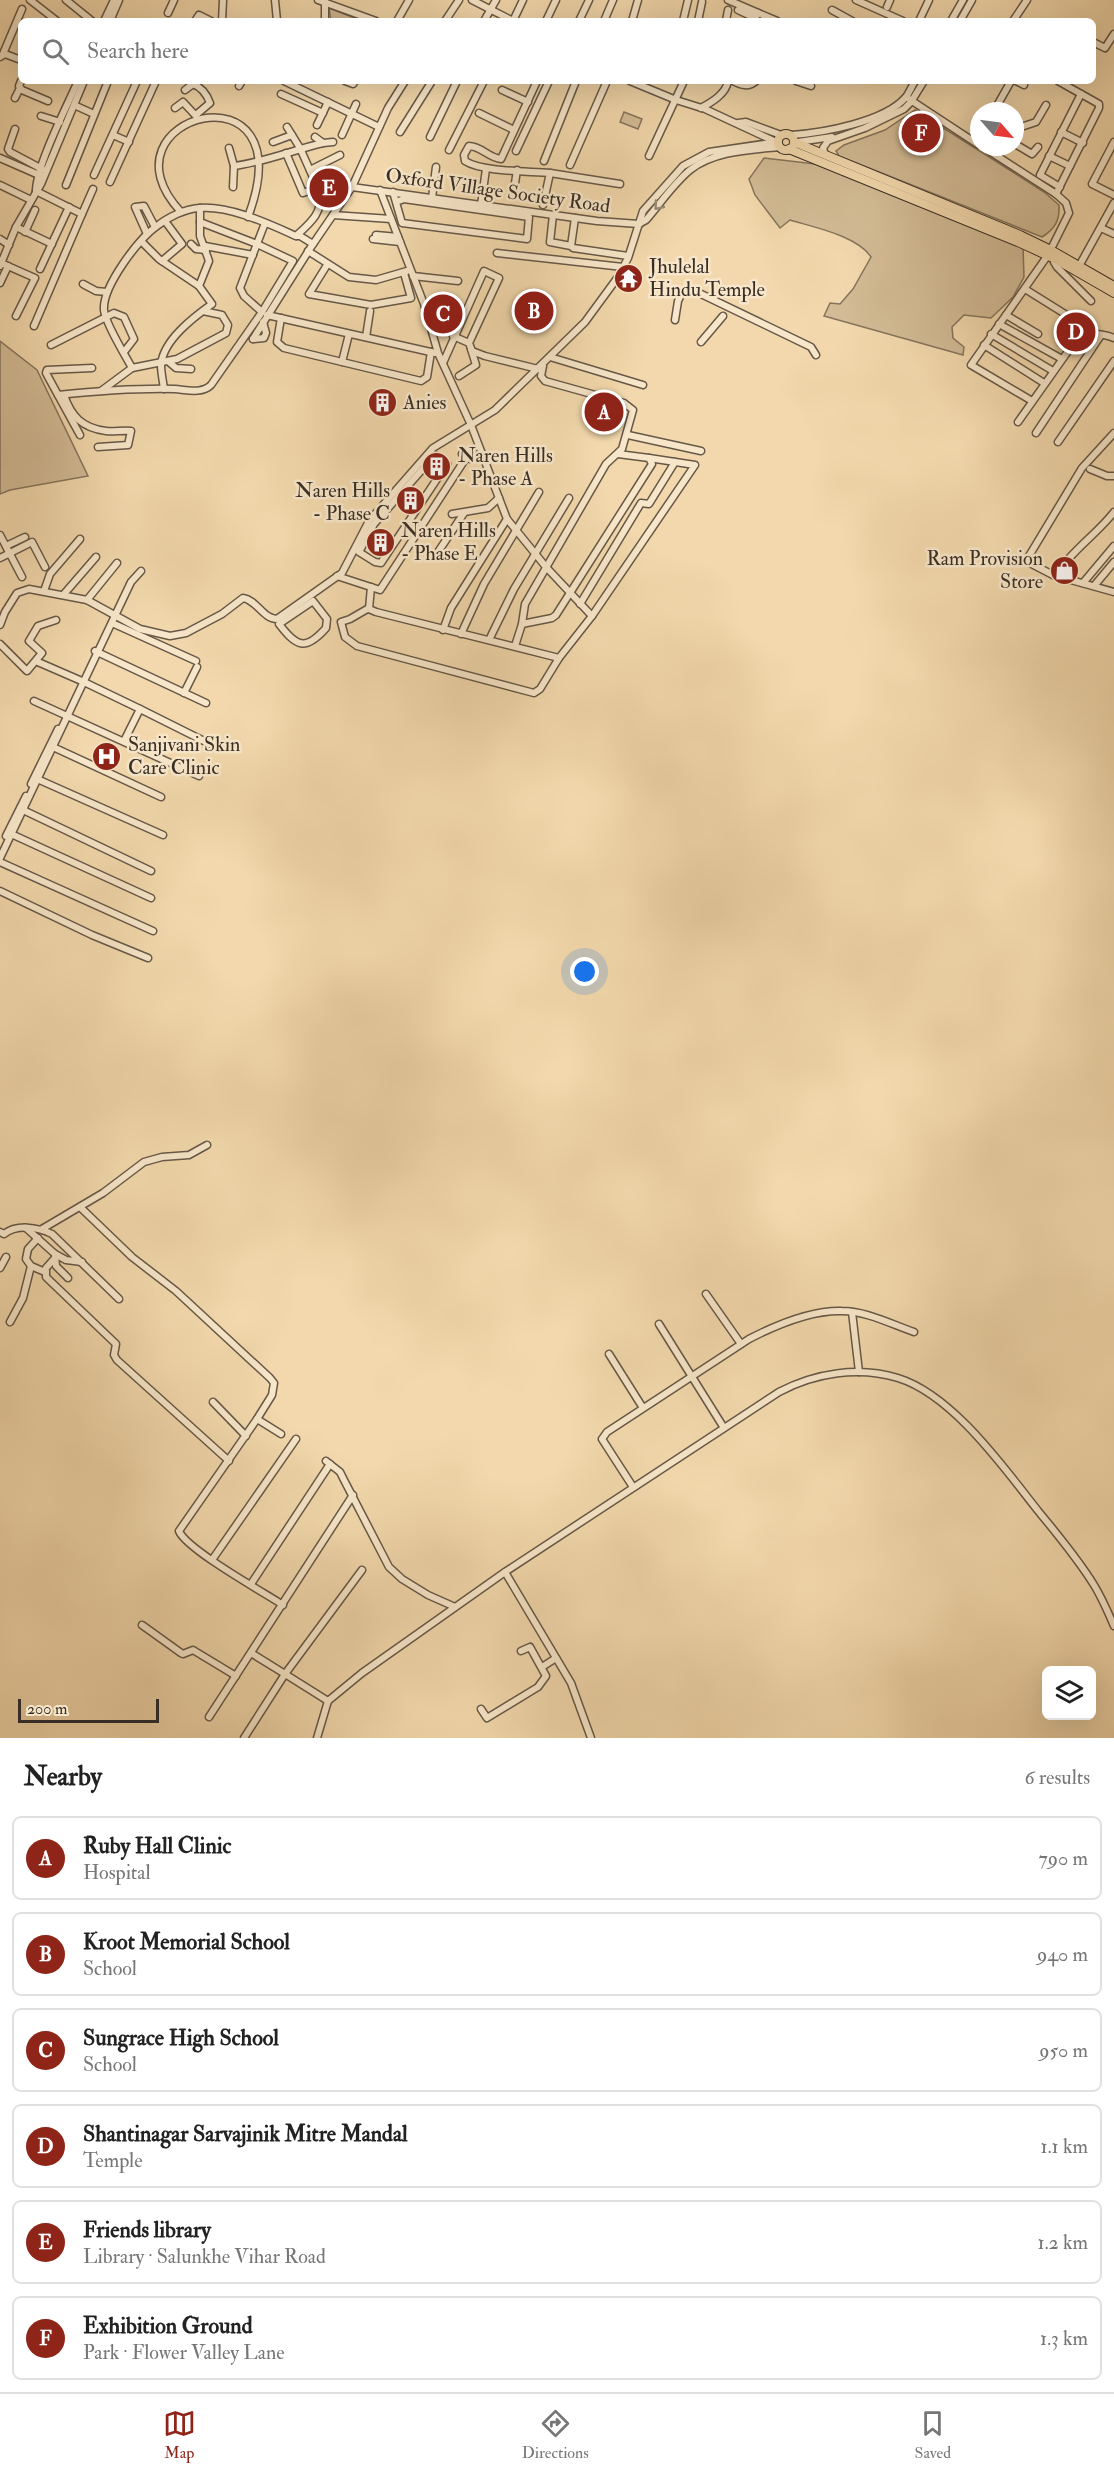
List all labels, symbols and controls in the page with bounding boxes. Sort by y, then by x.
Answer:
search box [18,18,1096,84]
icon: search [39,35,72,68]
text: Search here [87,37,189,65]
north arrow [970,102,1024,156]
pin: F [902,110,940,156]
street label: Oxford Village Society Road [384,162,612,219]
pin: E [310,166,348,210]
one-way arrow [655,199,666,210]
place label: Jhulelal Hindu Temple [648,254,765,303]
temple icon: Jhulelal Hindu Temple [612,262,644,294]
pin: B [514,288,554,334]
pin: C [424,292,462,336]
pin: D [1056,310,1096,354]
building icon: Anies [366,386,398,418]
place label: Anies [402,390,447,415]
pin: A [584,390,624,434]
place label: Naren Hills - Phase A [458,443,553,491]
building icon: Naren Hills - Phase A [421,451,453,483]
place label: Naren Hills - Phase C [295,478,390,526]
building icon: Naren Hills - Phase C [395,485,427,517]
place label: Naren Hills - Phase E [401,518,496,566]
building icon: Naren Hills - Phase E [364,526,396,558]
place label: Ram Provision Store [926,546,1043,594]
shop icon: Ram Provision Store [1048,554,1080,586]
place label: Sanjivani Skin Care Clinic [128,732,240,780]
hospital icon: Sanjivani Skin Care Clinic [91,740,123,772]
your location [570,957,599,986]
map controls [1042,1666,1096,1720]
button: layers [1042,1666,1096,1720]
scale bar [18,1696,159,1724]
text: 200 m [27,1699,67,1719]
text: Nearby [24,1761,102,1793]
text: 6 results [1024,1765,1090,1790]
text: Ruby Hall Clinic [83,1832,231,1860]
text: A [39,1846,52,1871]
text: 790 m [1039,1846,1088,1871]
text: Hospital [83,1860,151,1885]
text: Kroot Memorial School [83,1928,290,1956]
text: B [39,1942,52,1967]
text: 940 m [1037,1942,1088,1967]
text: School [83,1956,137,1981]
text: Sungrace High School [83,2024,279,2052]
text: C [38,2038,53,2063]
text: 950 m [1039,2038,1088,2063]
text: School [83,2052,137,2077]
text: Shantinagar Sarvajinik Mitre Mandal [83,2120,408,2148]
text: D [37,2134,54,2159]
text: 1.1 km [1041,2134,1088,2159]
text: Temple [83,2148,143,2173]
text: Friends library [83,2216,211,2244]
text: E [38,2230,53,2255]
text: 1.2 km [1038,2230,1088,2255]
text: Library · Salunkhe Vihar Road [83,2244,326,2269]
text: Exhibition Ground [83,2312,252,2340]
text: F [39,2326,52,2351]
text: 1.3 km [1040,2326,1088,2351]
text: Park · Flower Valley Lane [83,2340,285,2365]
tab: Map [163,2407,196,2463]
tab: Directions [522,2407,589,2463]
tab: Saved [915,2407,951,2463]

